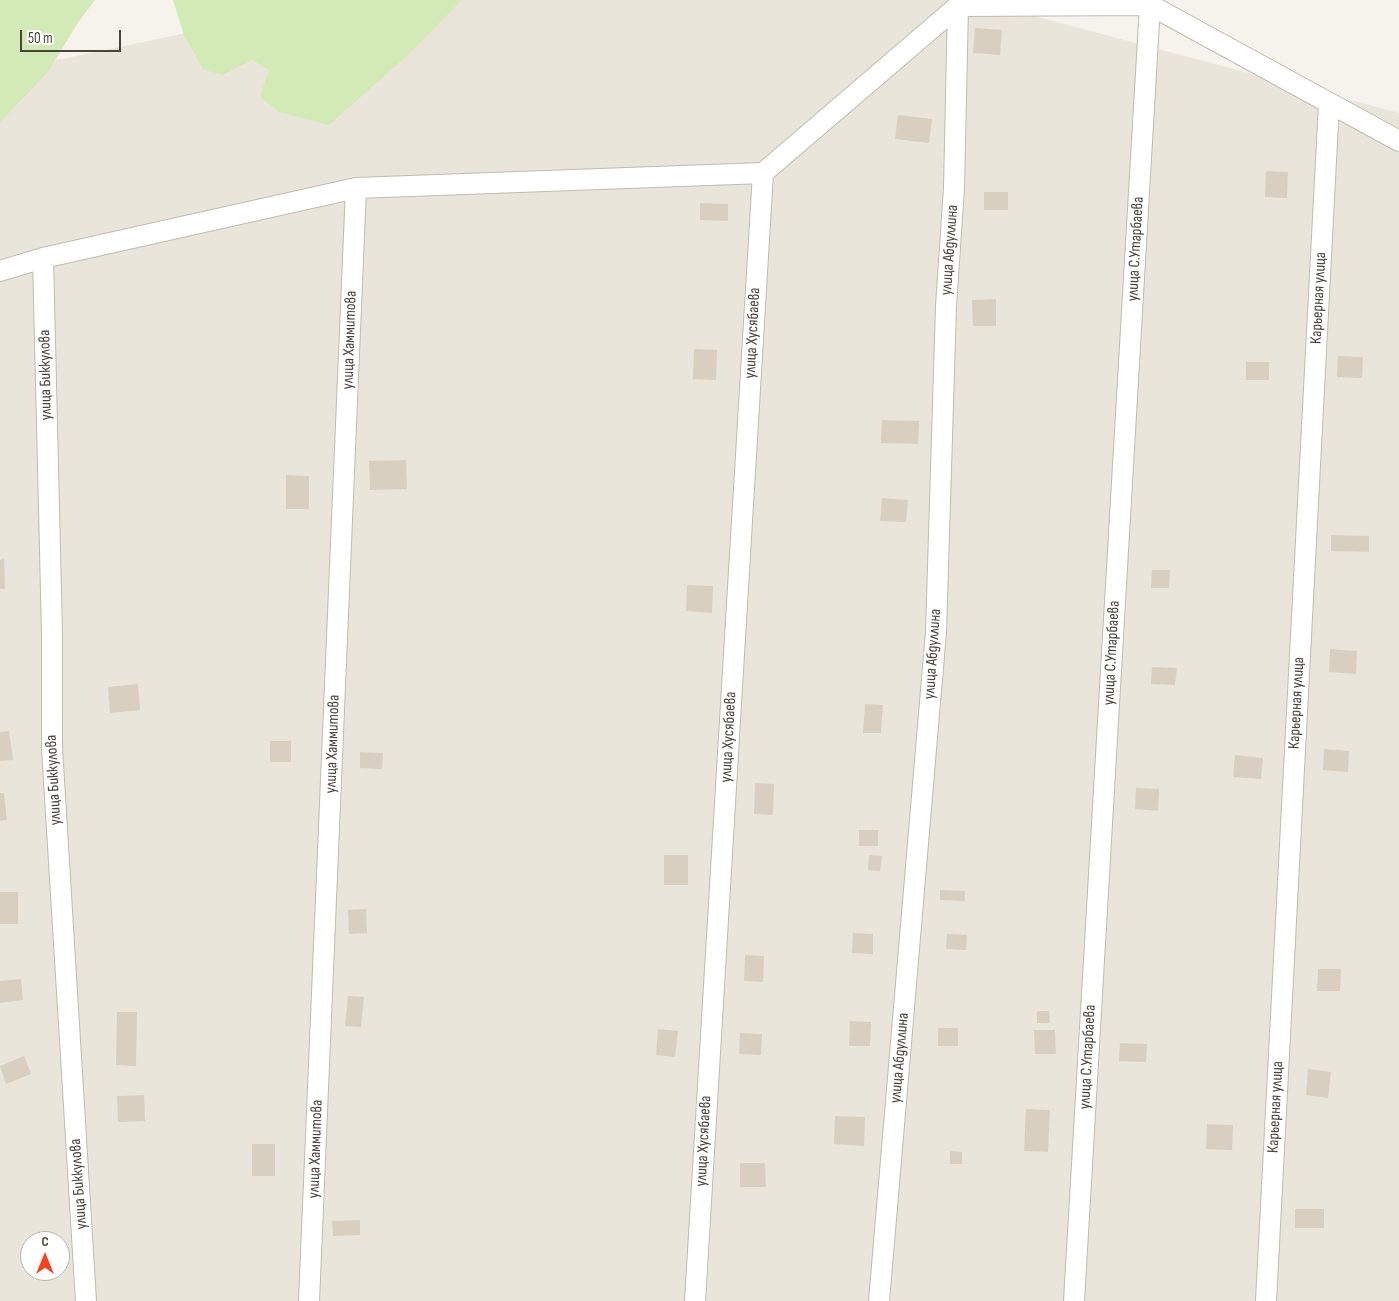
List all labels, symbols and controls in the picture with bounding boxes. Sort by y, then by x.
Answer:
scale bar [22,20,124,52]
text: 50 m [28,29,53,48]
street label: улица С.Утарбаева [1124,196,1148,302]
street label: улица Абдуллина [937,204,963,296]
street label: Карьерная улица [1307,252,1331,344]
street label: улица Хусябаева [741,287,765,379]
street label: улица Хаммитова [339,290,361,390]
street label: улица Биккулова [36,329,56,421]
street label: улица С.Утарбаева [1100,600,1124,706]
street label: улица Абдуллина [920,608,946,700]
street label: Карьерная улица [1285,657,1309,749]
street label: улица Хусябаева [717,691,741,783]
street label: улица Хаммитова [322,694,344,794]
street label: улица Биккулова [42,734,66,826]
street label: улица С.Утарбаева [1076,1004,1100,1110]
street label: улица Абдуллина [886,1012,914,1104]
street label: Карьерная улица [1264,1061,1288,1153]
street label: улица Хусябаева [692,1095,716,1187]
street label: улица Хаммитова [305,1099,327,1199]
street label: улица Биккулова [66,1138,92,1230]
north arrow [20,1231,70,1281]
text: С [41,1233,49,1250]

